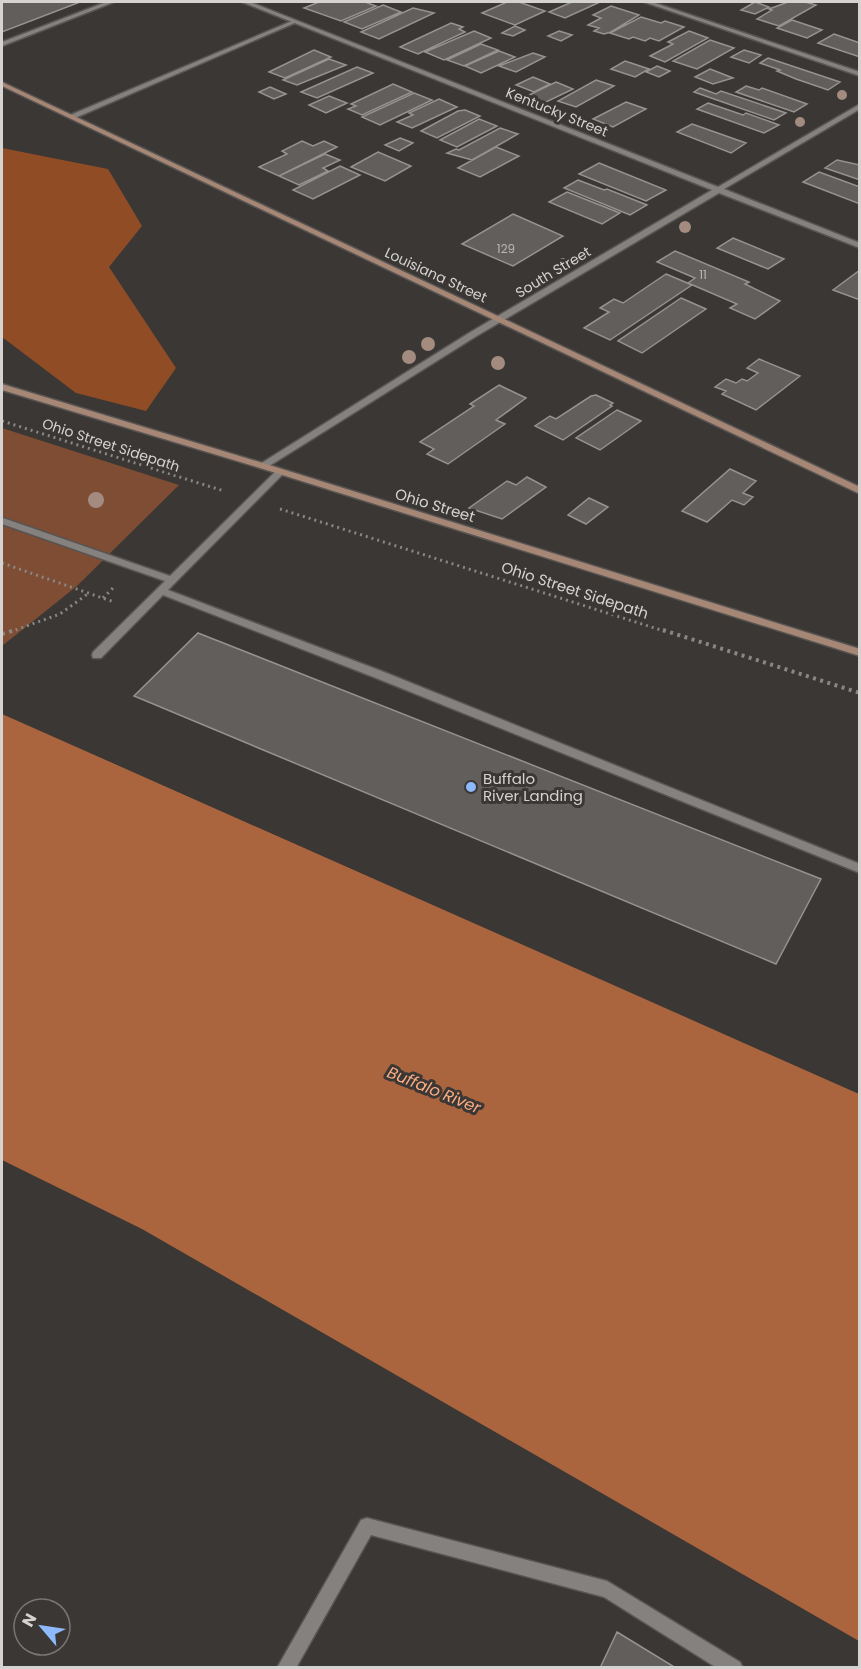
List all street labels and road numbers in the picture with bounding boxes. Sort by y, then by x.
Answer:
street label: Kentucky Street [503,82,611,142]
street label: South Street [511,242,595,302]
street label: Louisiana Street [382,243,490,307]
street label: Ohio Street Sidepath [40,413,182,477]
street label: Ohio Street [392,483,478,527]
street label: Ohio Street Sidepath [499,556,651,624]

